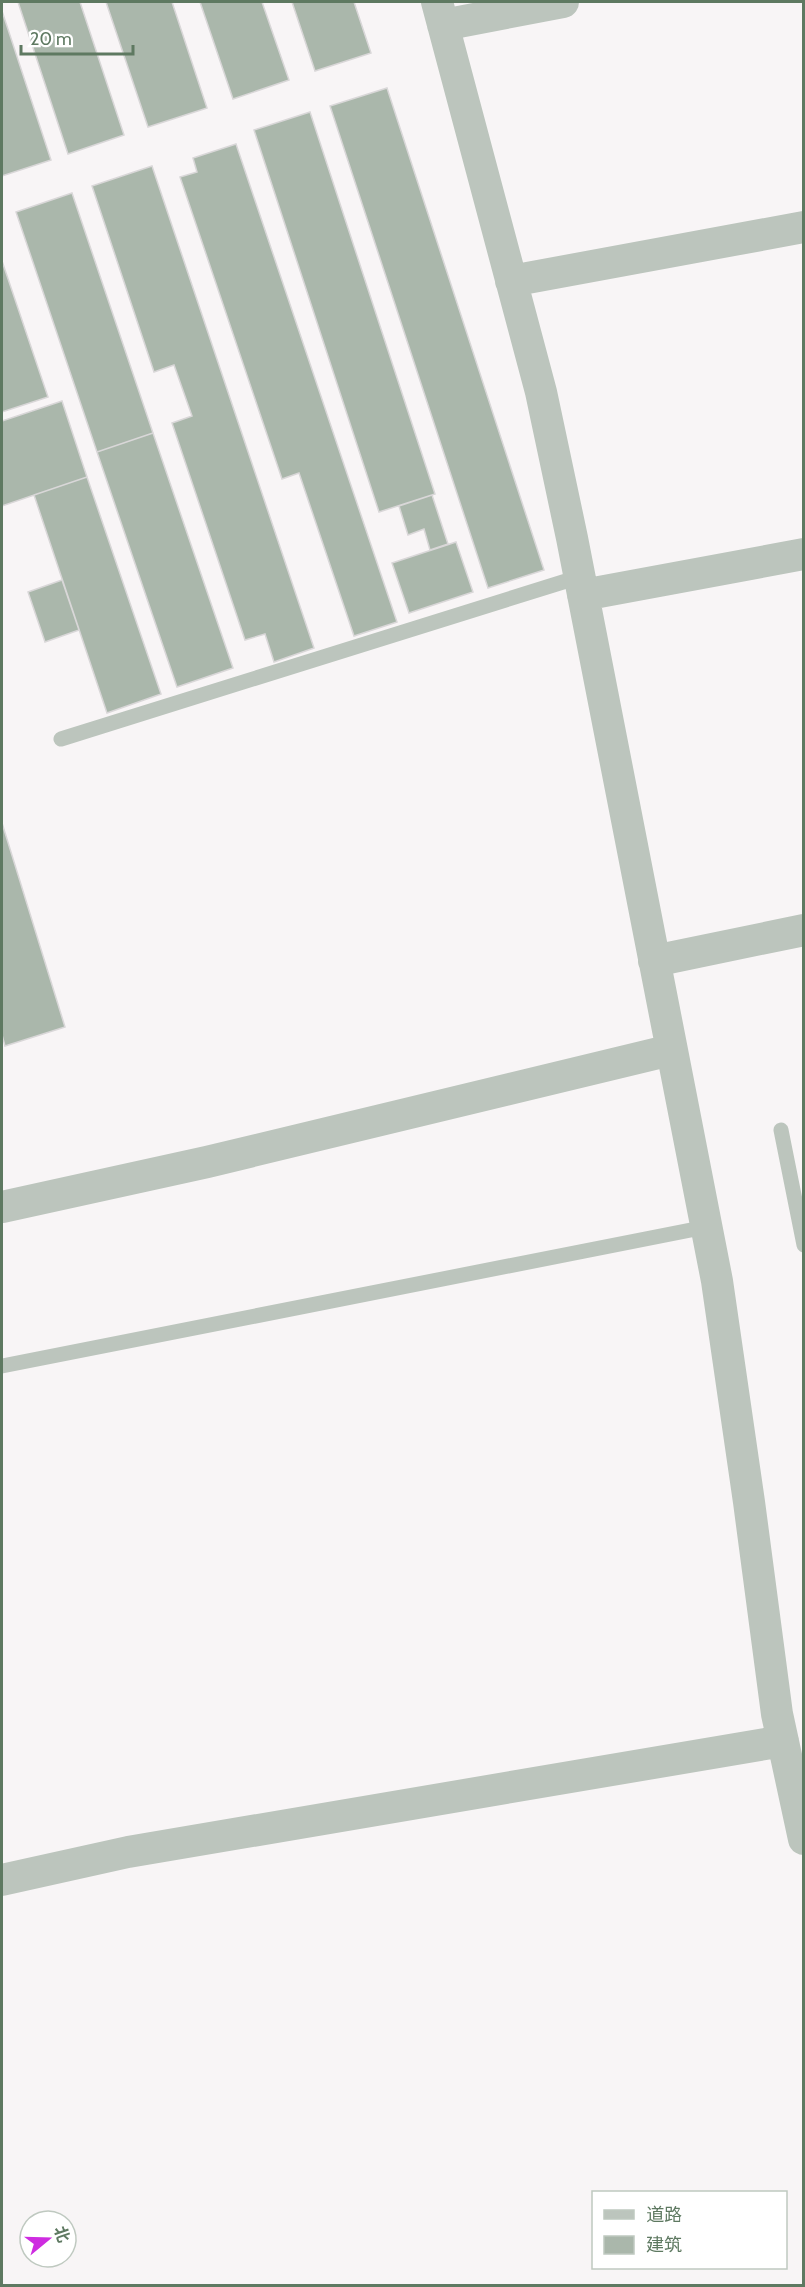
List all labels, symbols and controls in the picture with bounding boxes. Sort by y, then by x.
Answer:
scale bar [21,18,134,56]
text: 20 m [30,28,72,50]
legend [592,2191,787,2269]
text: 道路 [646,2204,682,2226]
north arrow [18,2209,78,2269]
text: 北 [50,2224,73,2245]
text: 建筑 [646,2234,682,2256]

